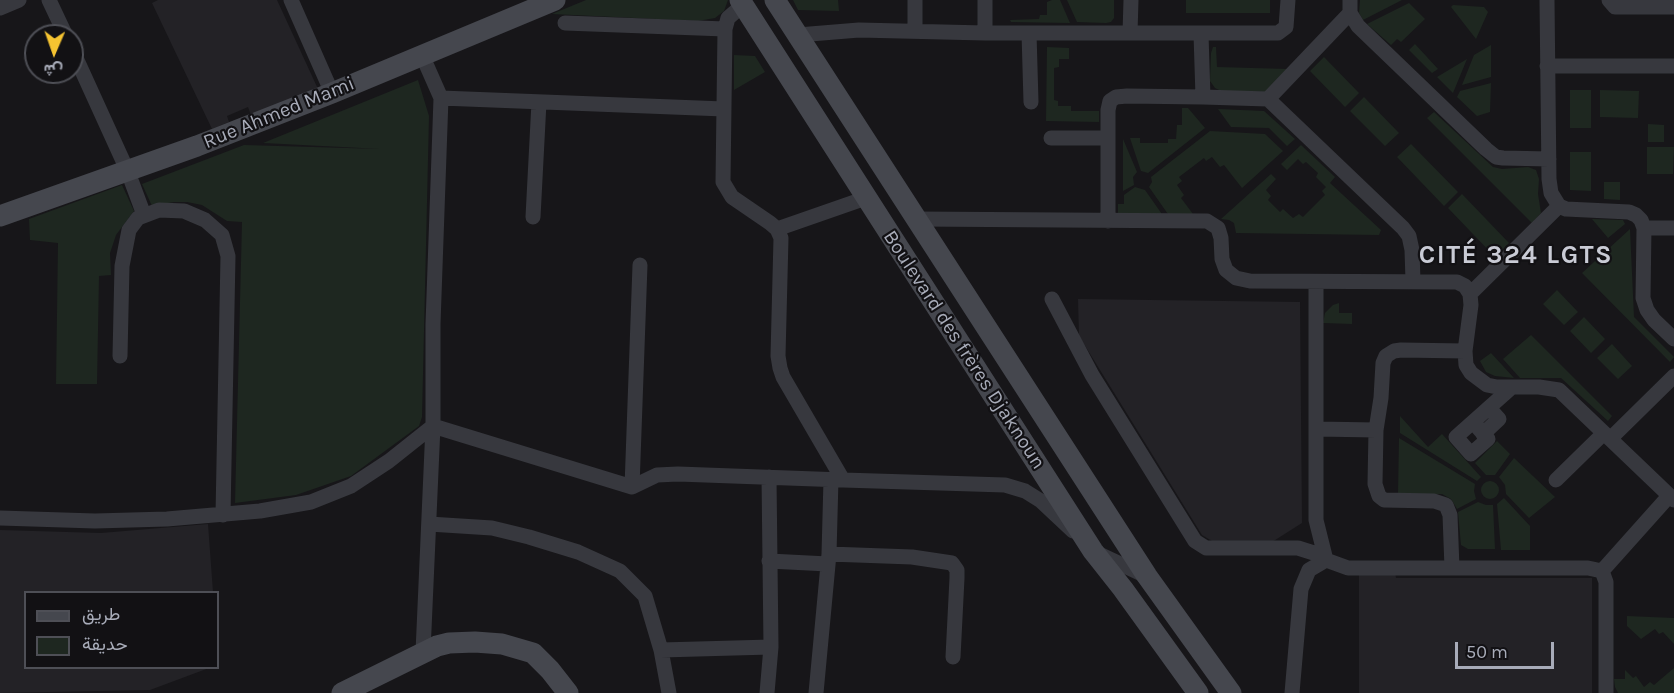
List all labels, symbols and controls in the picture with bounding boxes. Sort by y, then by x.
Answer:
north arrow [24,24,84,84]
text: ش [43,61,63,80]
street label: Rue Ahmed Mami [200,72,358,154]
street label: Boulevard des frères Djaknoun [878,226,1050,474]
district label: CITÉ 324 LGTS [1419,240,1613,272]
legend [24,591,219,669]
text: طريق [82,603,120,625]
scale bar [1458,630,1557,668]
text: حديقة [82,633,128,655]
text: 50 m [1466,641,1508,663]

